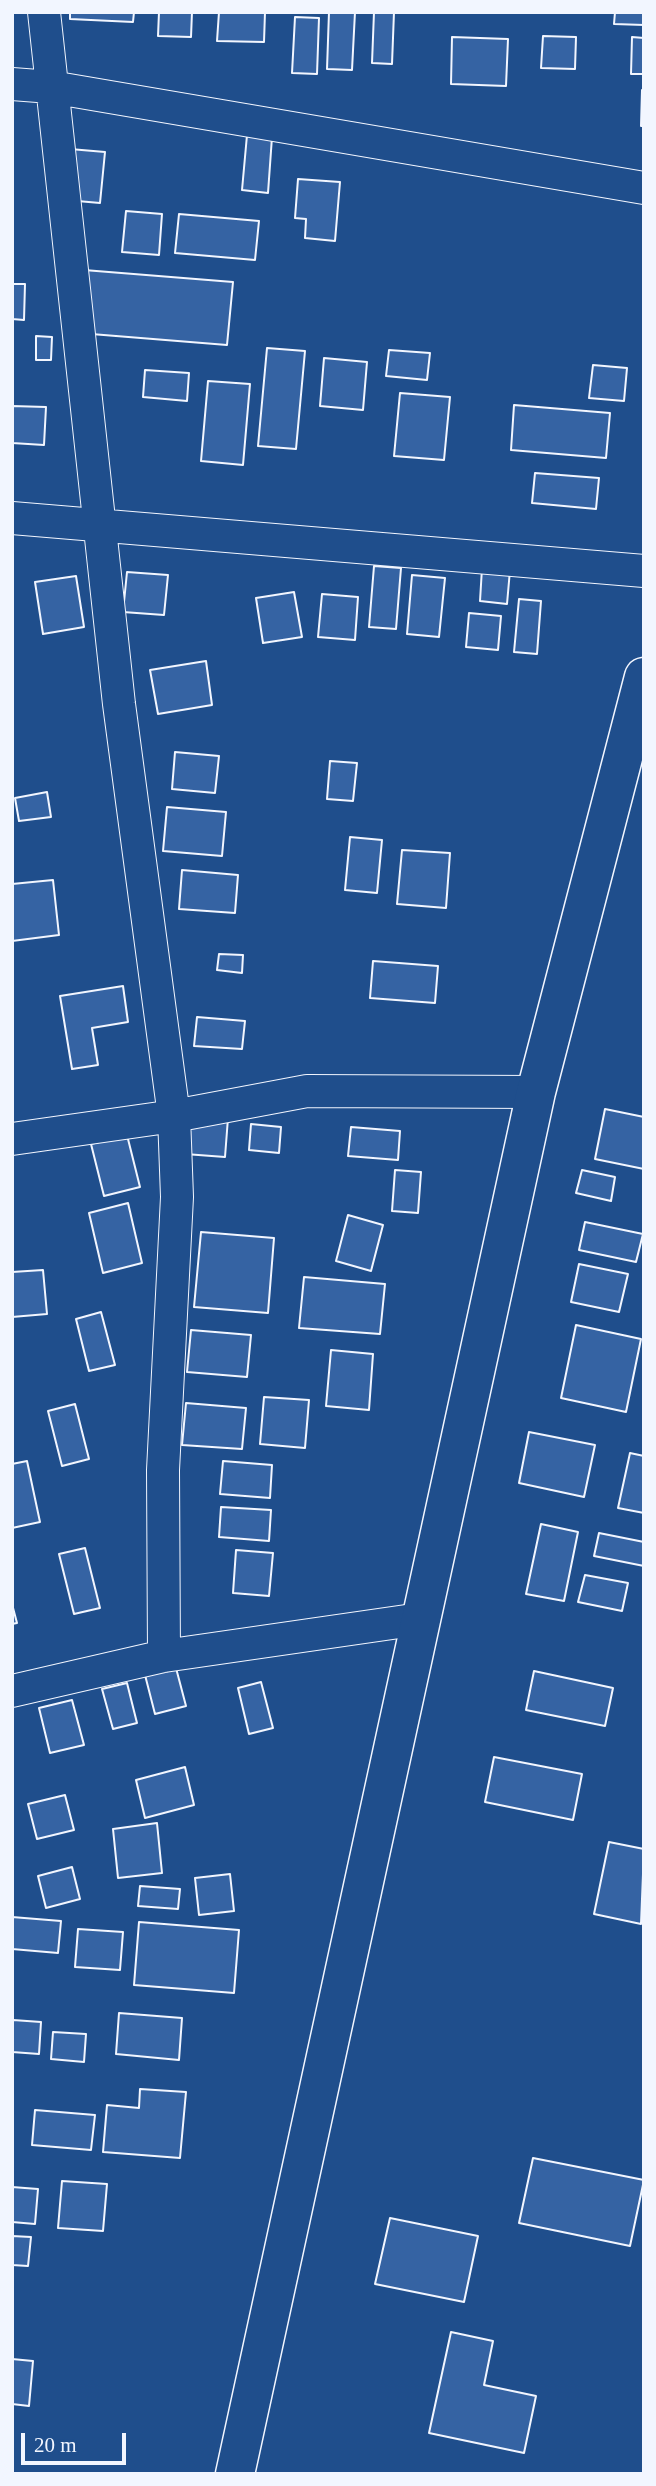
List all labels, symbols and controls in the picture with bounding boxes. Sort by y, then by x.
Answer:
scale bar [24,2420,130,2464]
text: 20 m [34,2433,77,2457]

